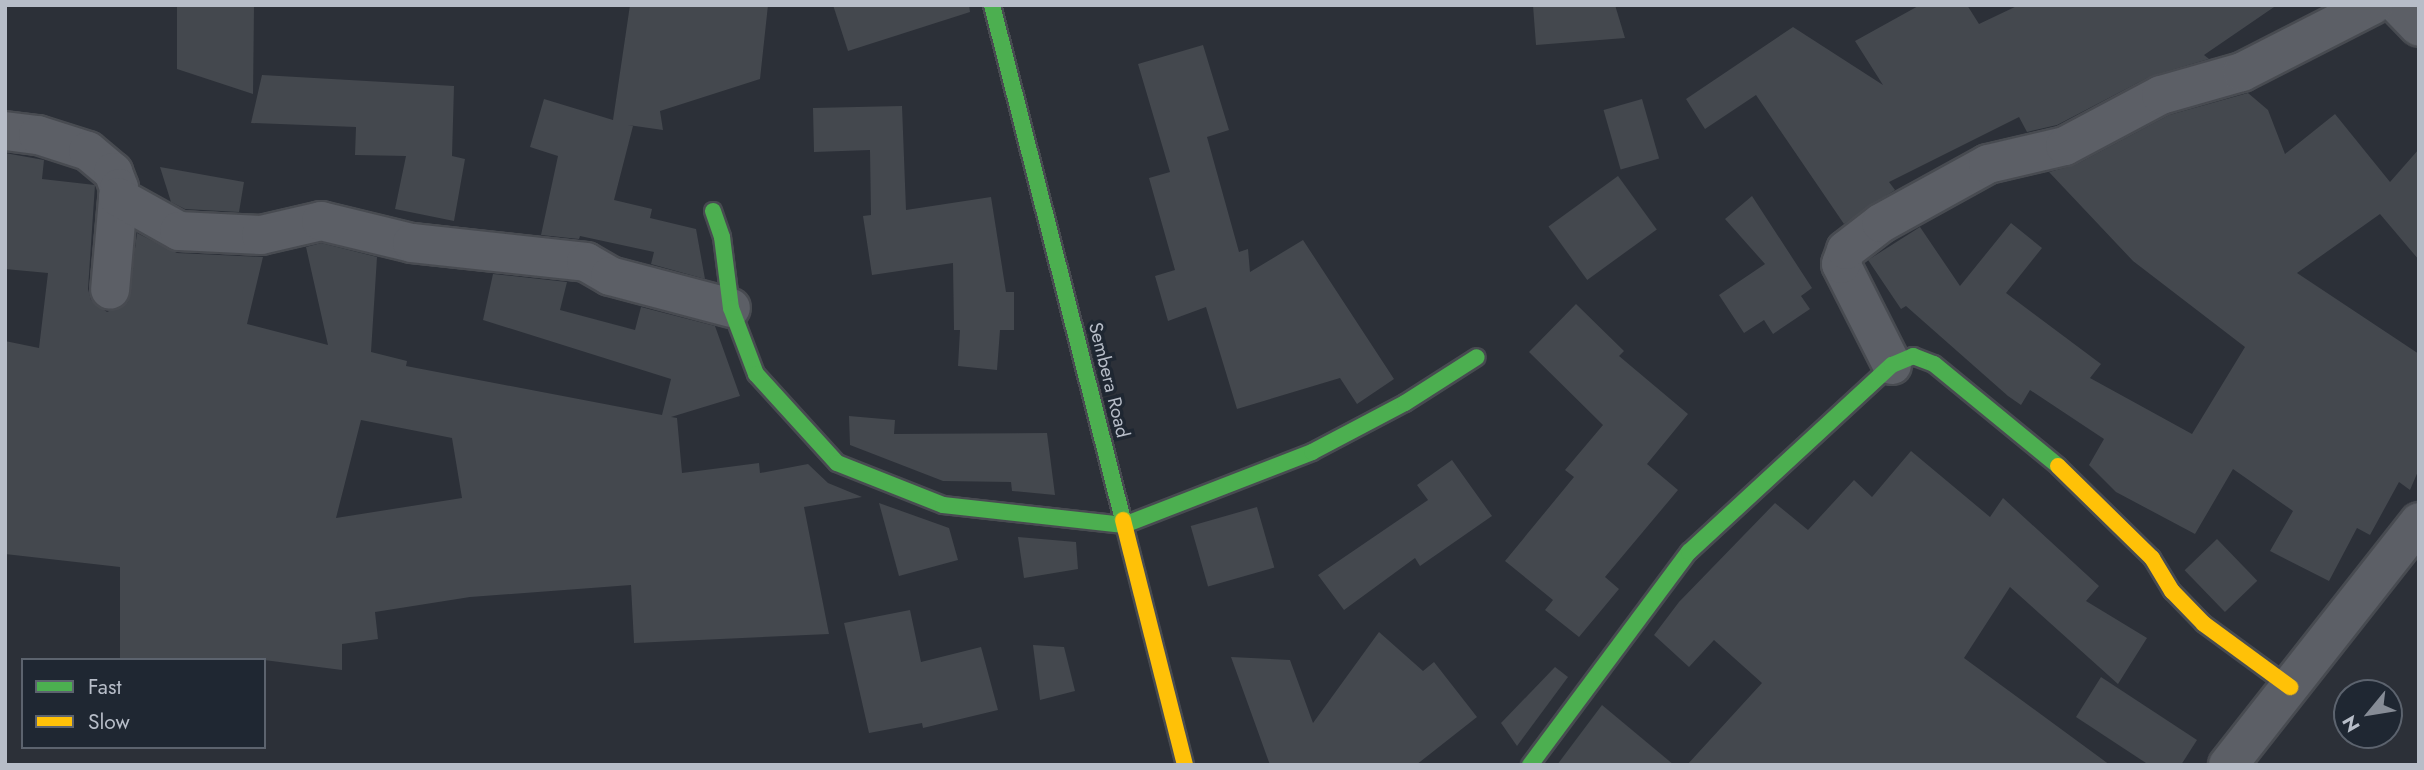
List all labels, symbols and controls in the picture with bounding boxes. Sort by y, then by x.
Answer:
street label: Sembera Road [1084,320,1134,440]
legend [21,658,266,749]
text: Fast [88,672,121,702]
north arrow [2333,679,2403,749]
text: Slow [88,707,130,737]
text: N [2336,710,2367,737]

